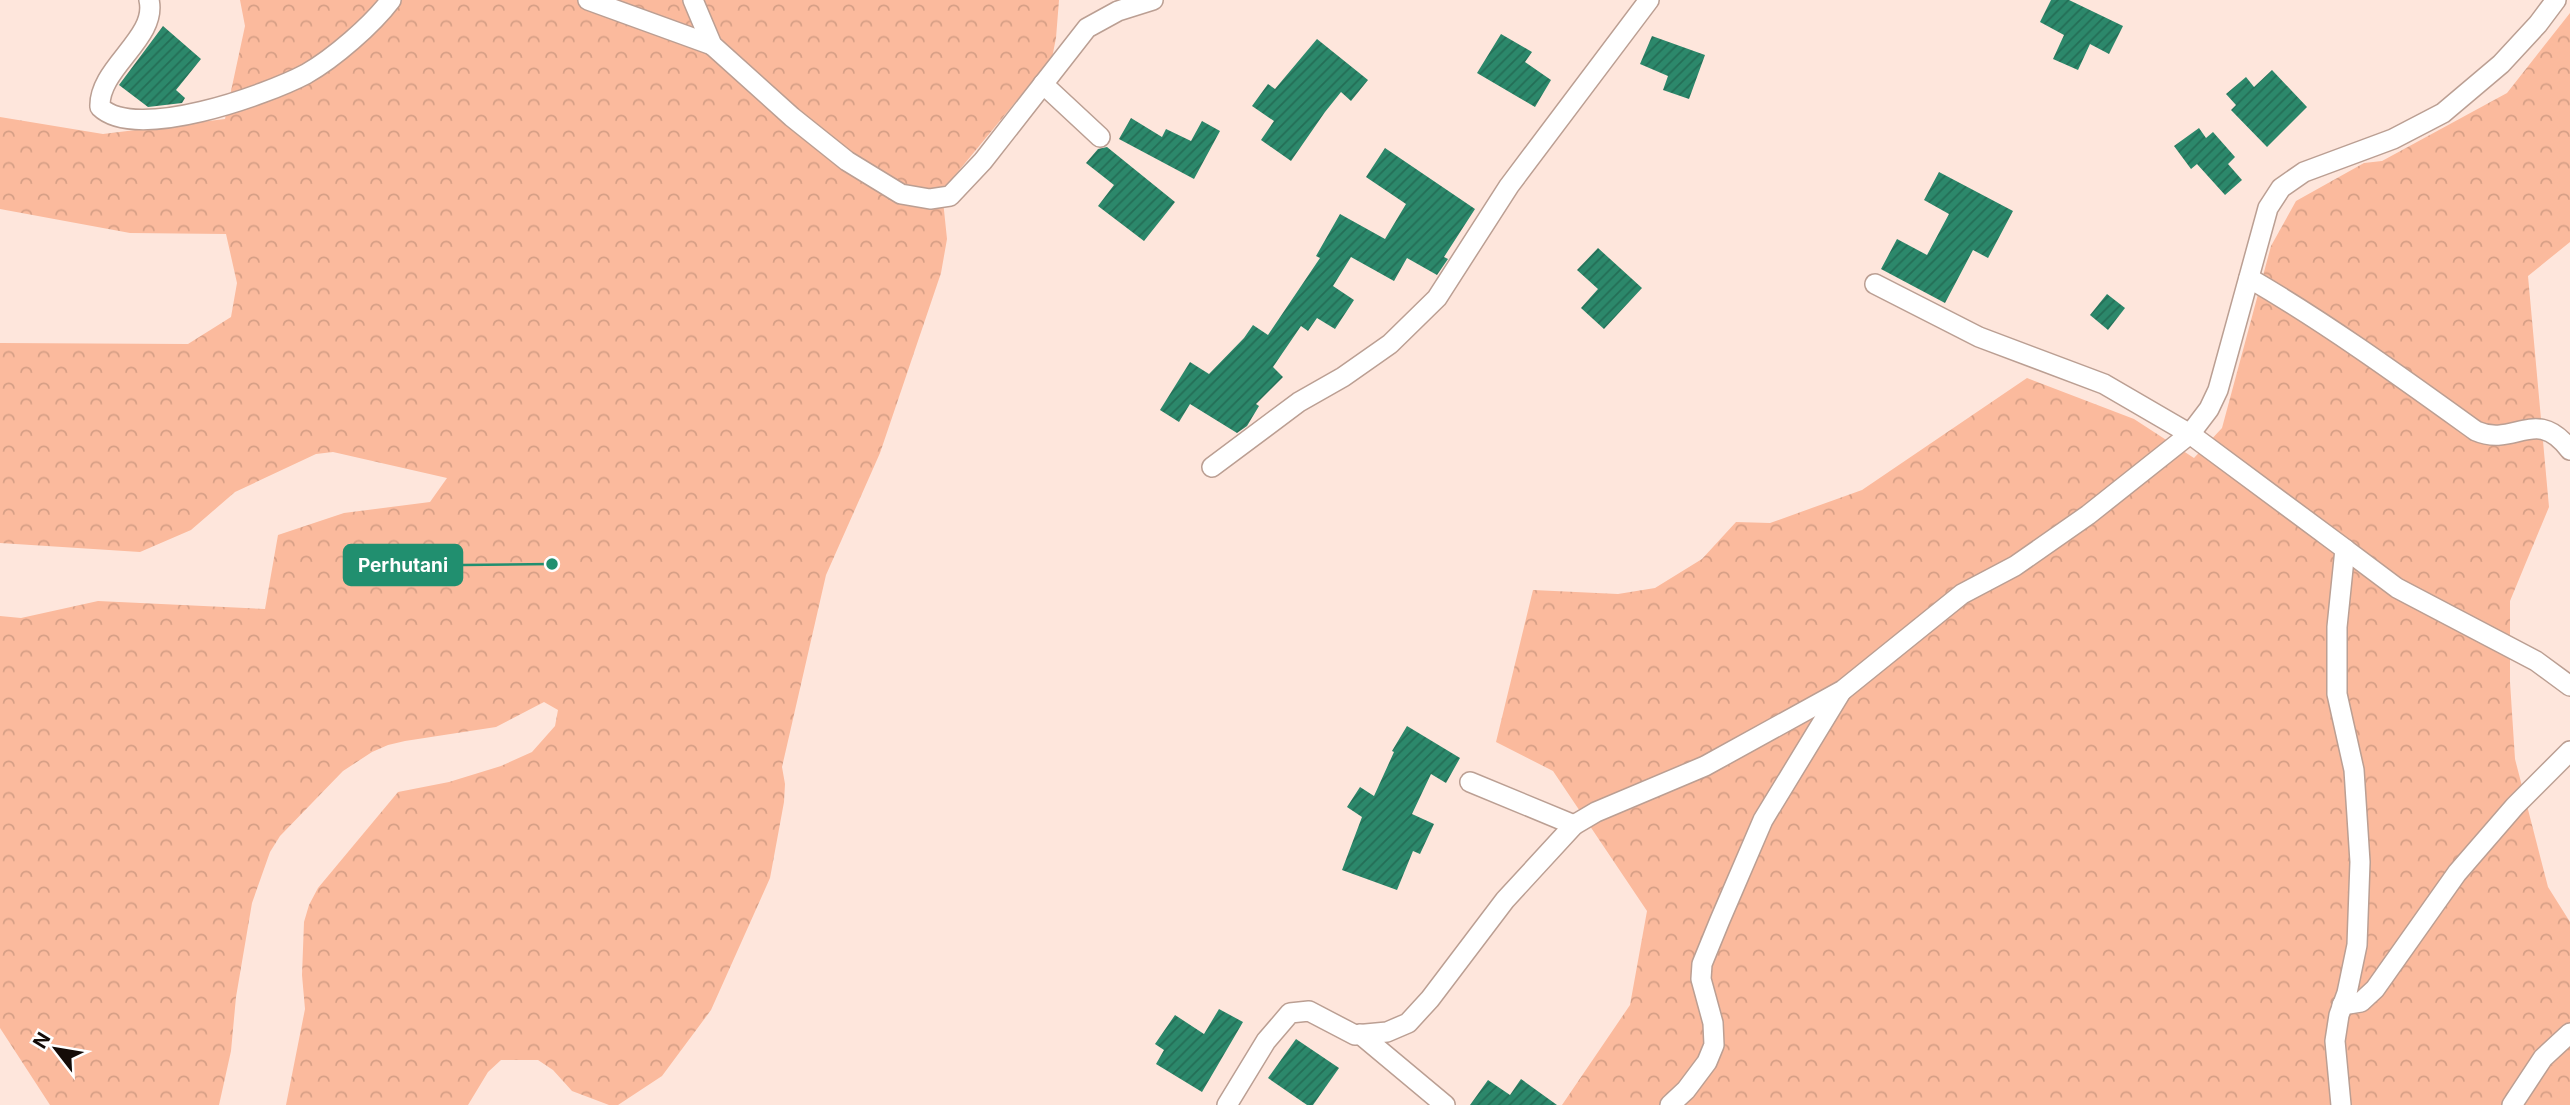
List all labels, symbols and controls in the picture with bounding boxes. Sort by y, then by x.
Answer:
callout: Perhutani [344,545,462,585]
text: Perhutani [358,554,448,577]
north arrow [21,1014,91,1084]
text: N [28,1028,55,1053]

